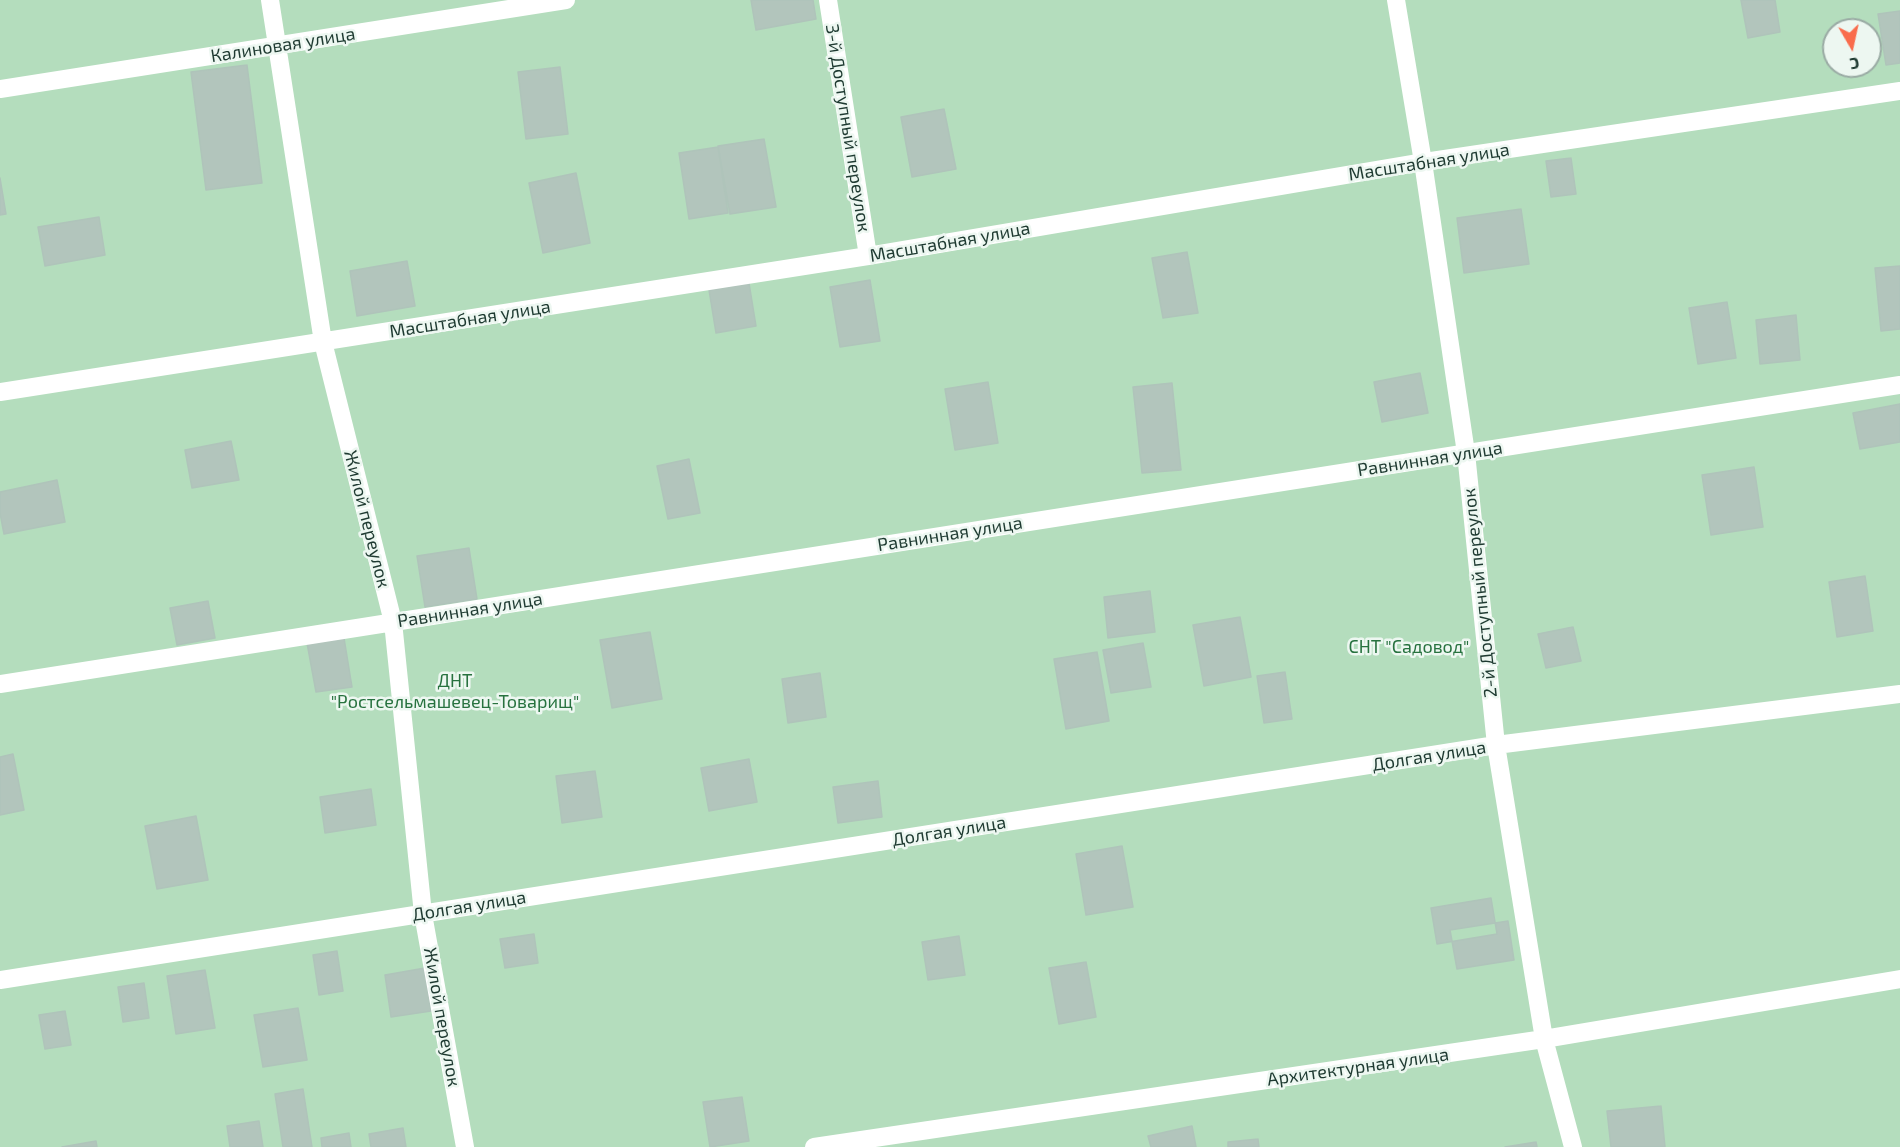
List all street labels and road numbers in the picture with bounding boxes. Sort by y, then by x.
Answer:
street label: 3-й Доступный переулок [821,22,875,234]
street label: Калиновая улица [209,23,357,67]
street label: Масштабная улица [1347,139,1511,185]
street label: Масштабная улица [868,217,1032,267]
street label: Масштабная улица [388,296,552,342]
street label: Равнинная улица [1356,437,1504,481]
street label: Жилой переулок [339,448,395,590]
street label: 2-й Доступный переулок [1458,487,1502,699]
street label: Равнинная улица [876,512,1024,556]
street label: Равнинная улица [396,588,544,632]
street label: Долгая улица [1370,736,1488,776]
street label: Долгая улица [890,811,1008,851]
street label: Долгая улица [410,886,528,926]
street label: Жилой переулок [419,946,465,1088]
street label: Архитектурная улица [1266,1044,1450,1090]

